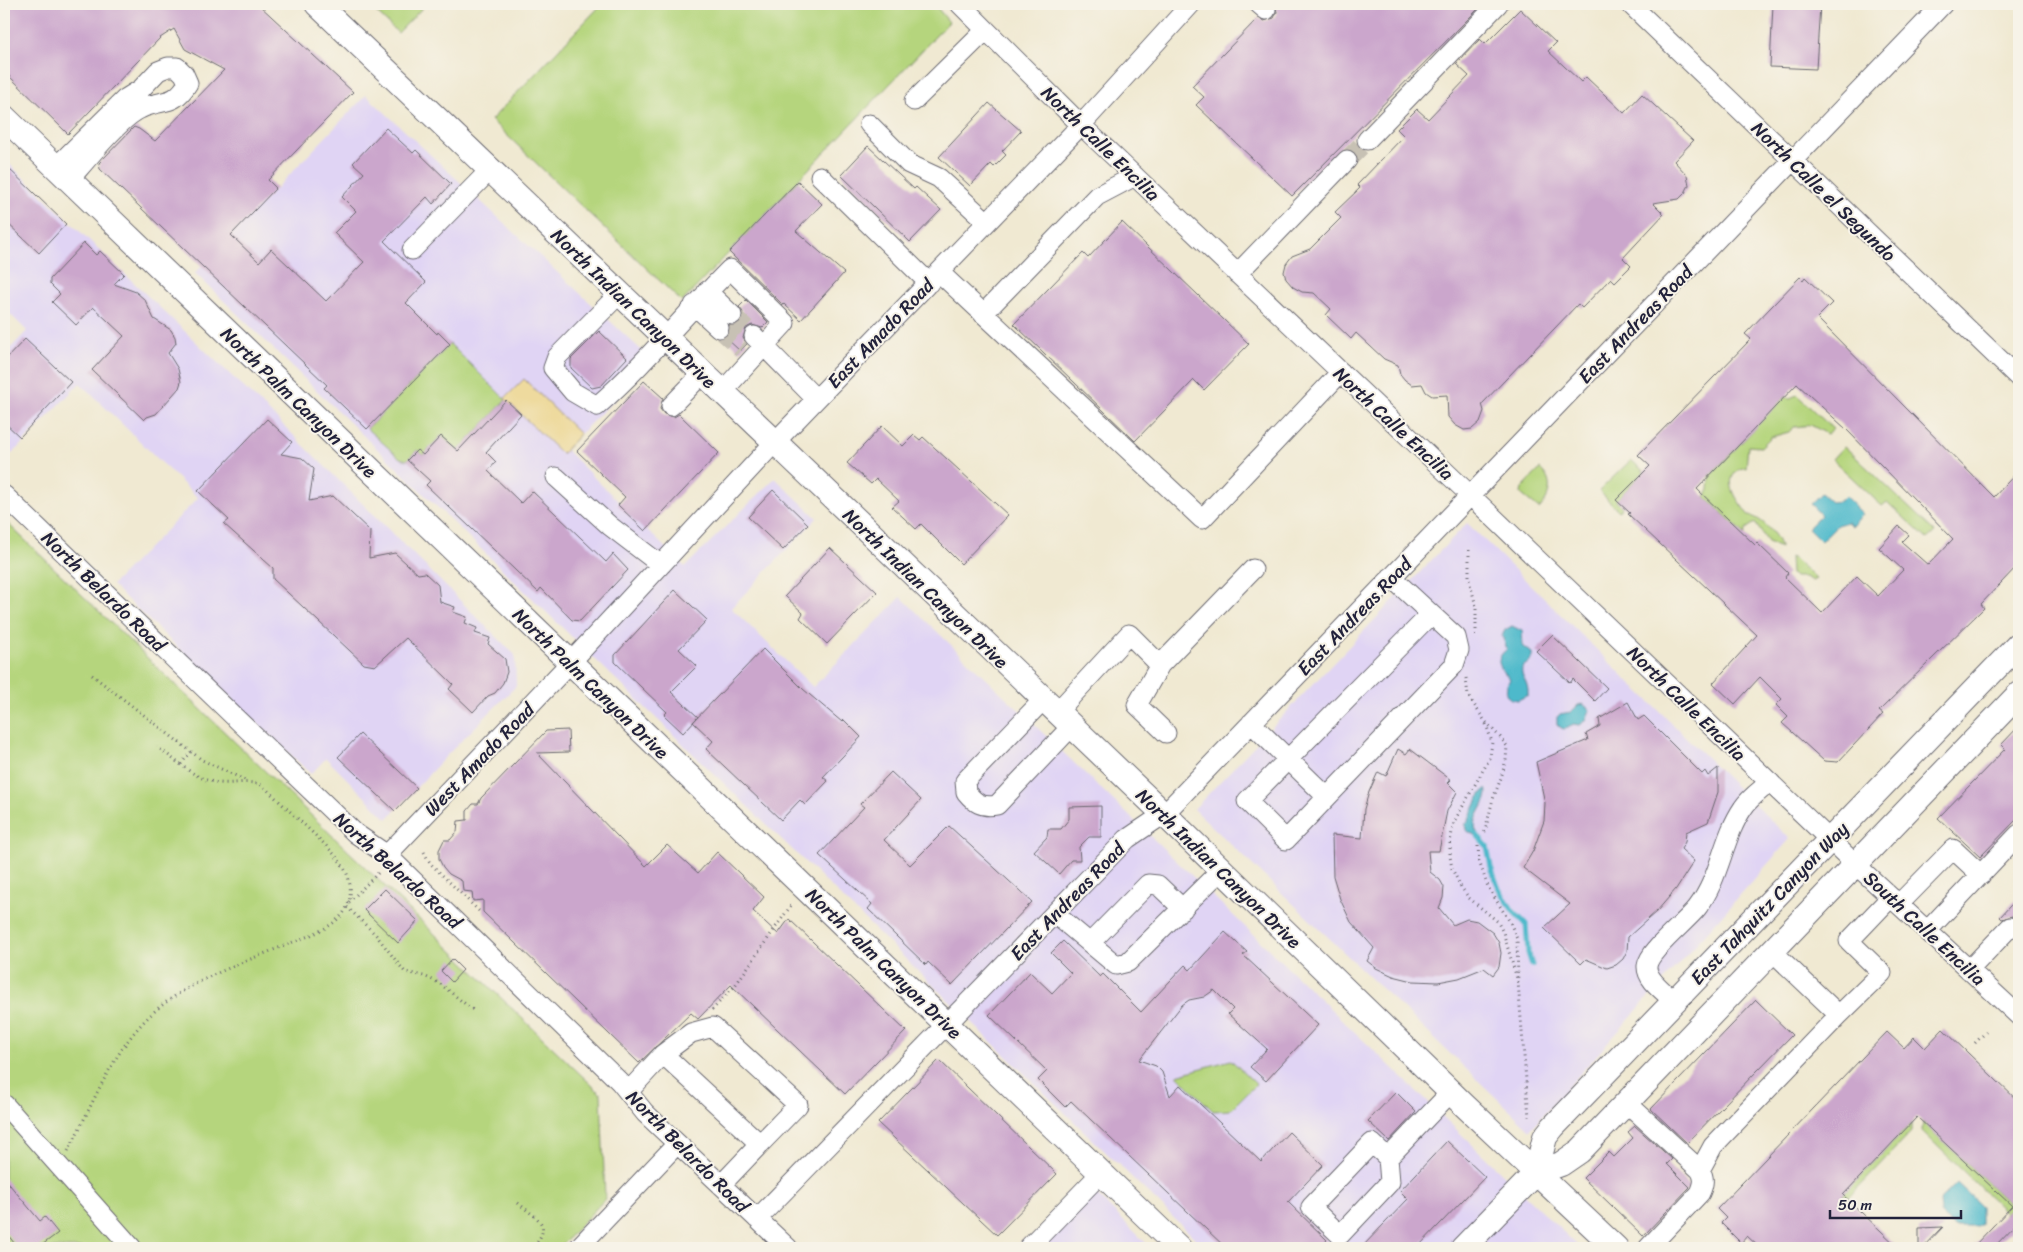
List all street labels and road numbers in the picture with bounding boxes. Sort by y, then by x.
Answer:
street label: North Calle Encilia [1033,77,1169,210]
street label: North Calle el Segundo [1743,113,1904,270]
street label: North Indian Canyon Drive [543,220,724,397]
street label: East Andreas Road [1570,256,1702,392]
street label: East Amado Road [819,270,943,396]
street label: North Palm Canyon Drive [212,318,385,486]
street label: North Calle Encilia [1325,358,1462,489]
street label: North Indian Canyon Drive [835,500,1016,677]
street label: North Belardo Road [33,523,175,662]
street label: East Andreas Road [1289,548,1421,684]
street label: North Palm Canyon Drive [504,599,677,767]
street label: North Calle Encilia [1619,637,1755,770]
street label: West Amado Road [416,694,543,824]
street label: North Indian Canyon Drive [1128,780,1309,957]
street label: North Belardo Road [326,803,471,939]
street label: East Tahquitz Canyon Way [1682,814,1857,993]
street label: East Andreas Road [1002,833,1134,969]
street label: South Calle Encilia [1856,863,1994,994]
street label: North Palm Canyon Drive [797,879,970,1047]
street label: North Belardo Road [618,1082,759,1222]

